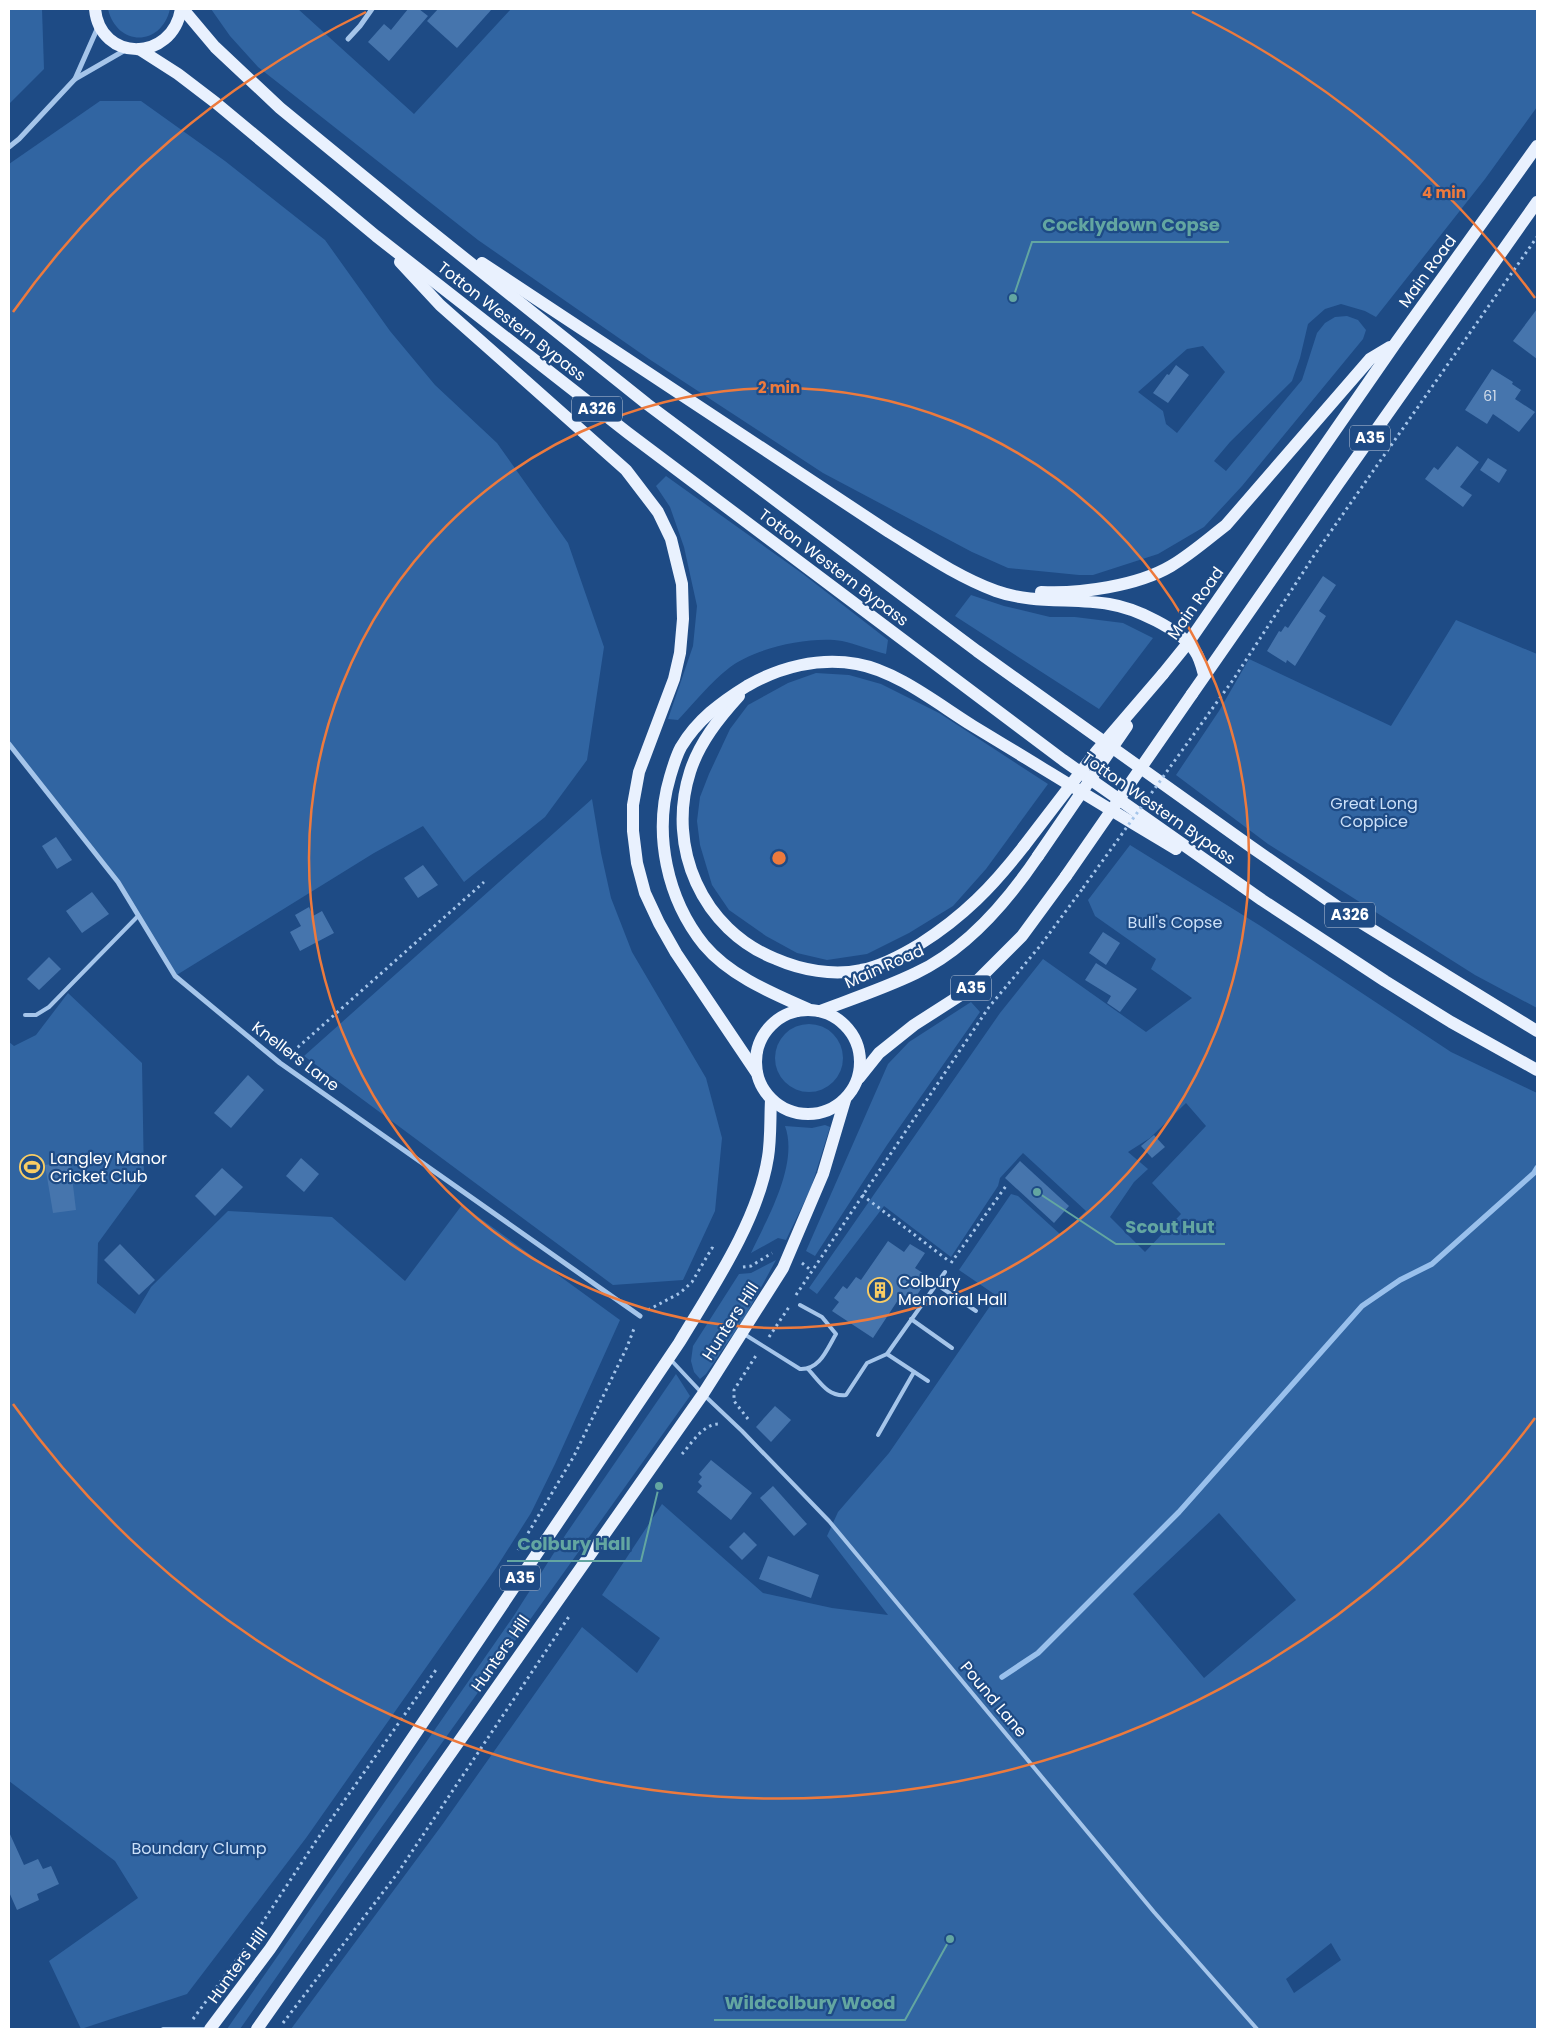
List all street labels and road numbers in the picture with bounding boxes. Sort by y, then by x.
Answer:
street label: Main Road [1393,230,1462,312]
street label: Totton Western Bypass [433,256,591,387]
road number: A326 [572,396,622,422]
road number: A35 [1350,426,1390,450]
street label: Totton Western Bypass [754,503,914,632]
street label: Main Road [1162,562,1229,645]
street label: Totton Western Bypass [1077,747,1240,870]
road number: A326 [1325,902,1375,928]
street label: Main Road [841,939,928,994]
road number: A35 [951,976,991,1000]
street label: Knellers Lane [247,1016,344,1097]
street label: Hunters Hill [697,1278,764,1365]
road number: A35 [500,1566,540,1590]
street label: Hunters Hill [466,1610,535,1696]
street label: Pound Lane [955,1656,1032,1742]
street label: Hunters Hill [202,1923,273,2008]

